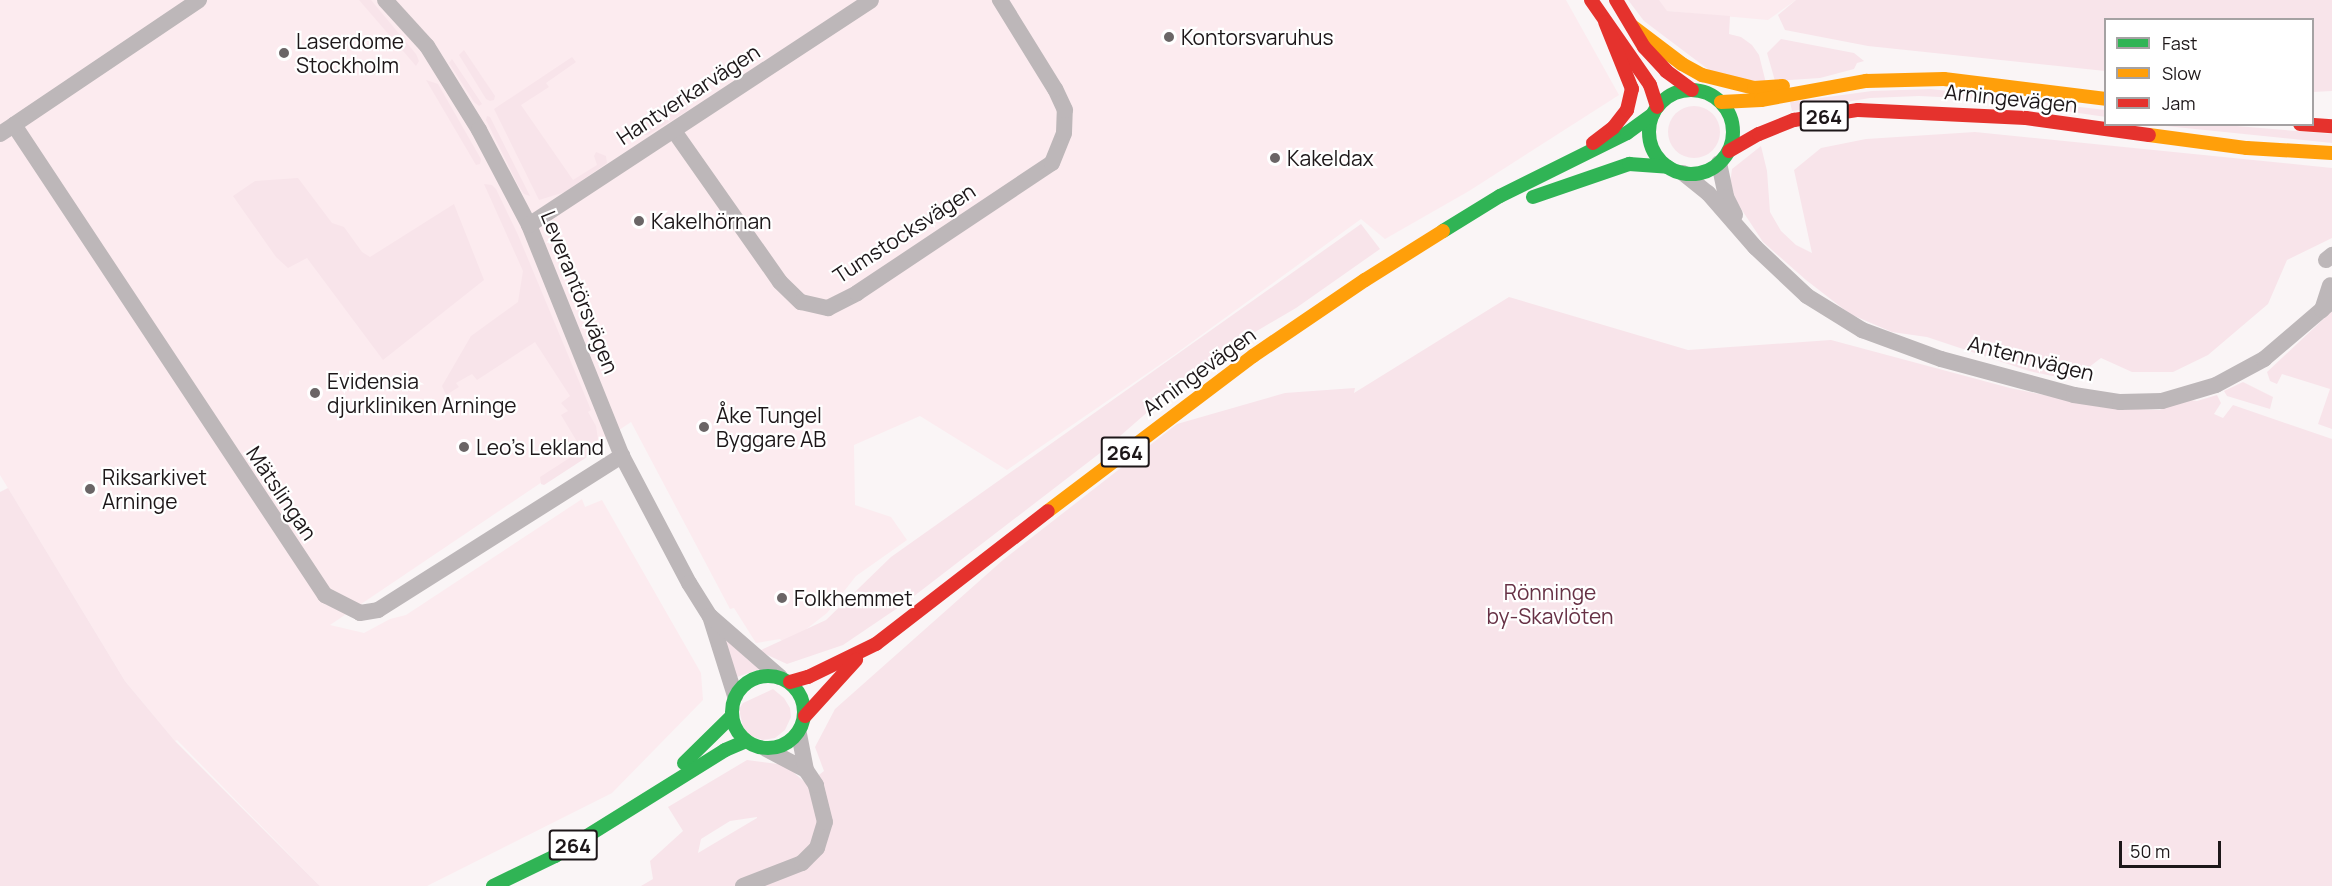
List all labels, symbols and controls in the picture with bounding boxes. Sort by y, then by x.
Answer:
legend [2104,18,2314,126]
place label: Kontorsvaruhus [1181,24,1333,50]
place label: Laserdome Stockholm [296,28,404,78]
marker: Kontorsvaruhus [1162,30,1176,44]
text: Fast [2162,31,2197,55]
street label: Hantverkarvägen [612,38,764,150]
marker: Laserdome Stockholm [277,46,291,60]
text: Slow [2162,61,2201,85]
street label: Arningevägen [1943,78,2079,118]
text: Jam [2162,91,2196,115]
road number: 264 [1798,99,1850,133]
place label: Kakeldax [1287,145,1374,171]
marker: Kakeldax [1268,151,1282,165]
street label: Tumstocksvägen [828,178,980,288]
street label: Leverantörsvägen [536,207,624,377]
place label: Kakelhörnan [651,208,772,234]
marker: Kakelhörnan [632,214,646,228]
street label: Arningevägen [1138,322,1260,420]
street label: Antennvägen [1965,330,2097,386]
place label: Evidensia djurkliniken Arninge [327,368,517,418]
marker: Evidensia djurkliniken Arninge [308,386,322,400]
place label: Åke Tungel Byggare AB [716,402,826,452]
marker: Åke Tungel Byggare AB [697,420,711,434]
place label: Leo's Lekland [476,434,604,460]
road number: 264 [1100,435,1150,469]
marker: Leo's Lekland [457,440,471,454]
street label: Mätslingan [241,441,323,545]
place label: Riksarkivet Arninge [102,464,207,514]
marker: Riksarkivet Arninge [83,482,97,496]
park label: Rönninge by-Skavlöten [1487,579,1613,629]
place label: Folkhemmet [794,585,913,611]
marker: Folkhemmet [775,591,789,605]
road number: 264 [548,828,598,862]
scale bar [2122,829,2224,867]
text: 50 m [2130,839,2170,863]

